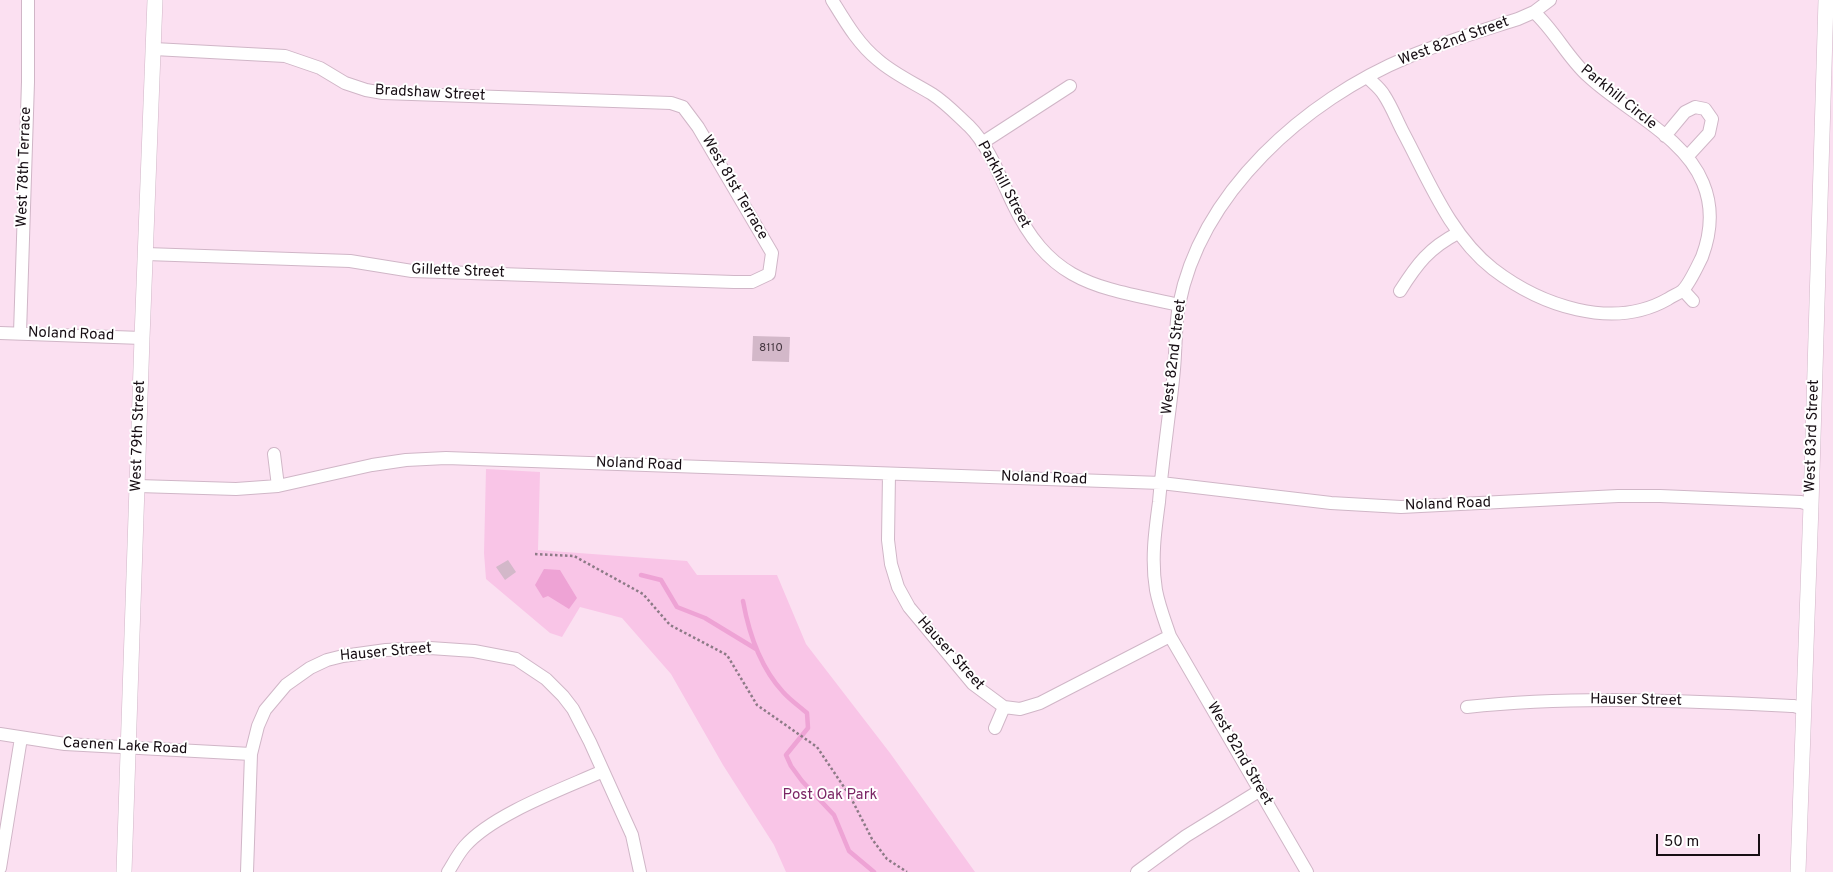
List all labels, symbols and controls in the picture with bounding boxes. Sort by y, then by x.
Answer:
street label: West 82nd Street [1396,14,1512,70]
street label: Parkhill Circle [1576,62,1660,134]
street label: Bradshaw Street [374,82,486,106]
street label: West 78th Terrace [14,106,36,228]
street label: West 81st Terrace [697,133,771,243]
street label: Parkhill Street [973,138,1033,232]
street label: Gillette Street [411,261,505,283]
street label: West 82nd Street [1159,298,1191,416]
street label: Noland Road [28,324,114,346]
house number: 8110 [759,342,783,356]
street label: West 83rd Street [1802,379,1824,493]
street label: West 79th Street [128,380,150,492]
street label: Noland Road [596,454,682,476]
street label: Noland Road [1001,468,1087,490]
street label: Noland Road [1405,494,1491,516]
street label: Hauser Street [912,614,988,694]
street label: Hauser Street [339,640,433,666]
street label: Hauser Street [1590,691,1682,711]
street label: West 82nd Street [1202,699,1276,809]
street label: Caenen Lake Road [62,735,188,759]
park label: Post Oak Park [783,787,877,805]
scale bar [1658,824,1762,856]
text: 50 m [1664,833,1699,852]

